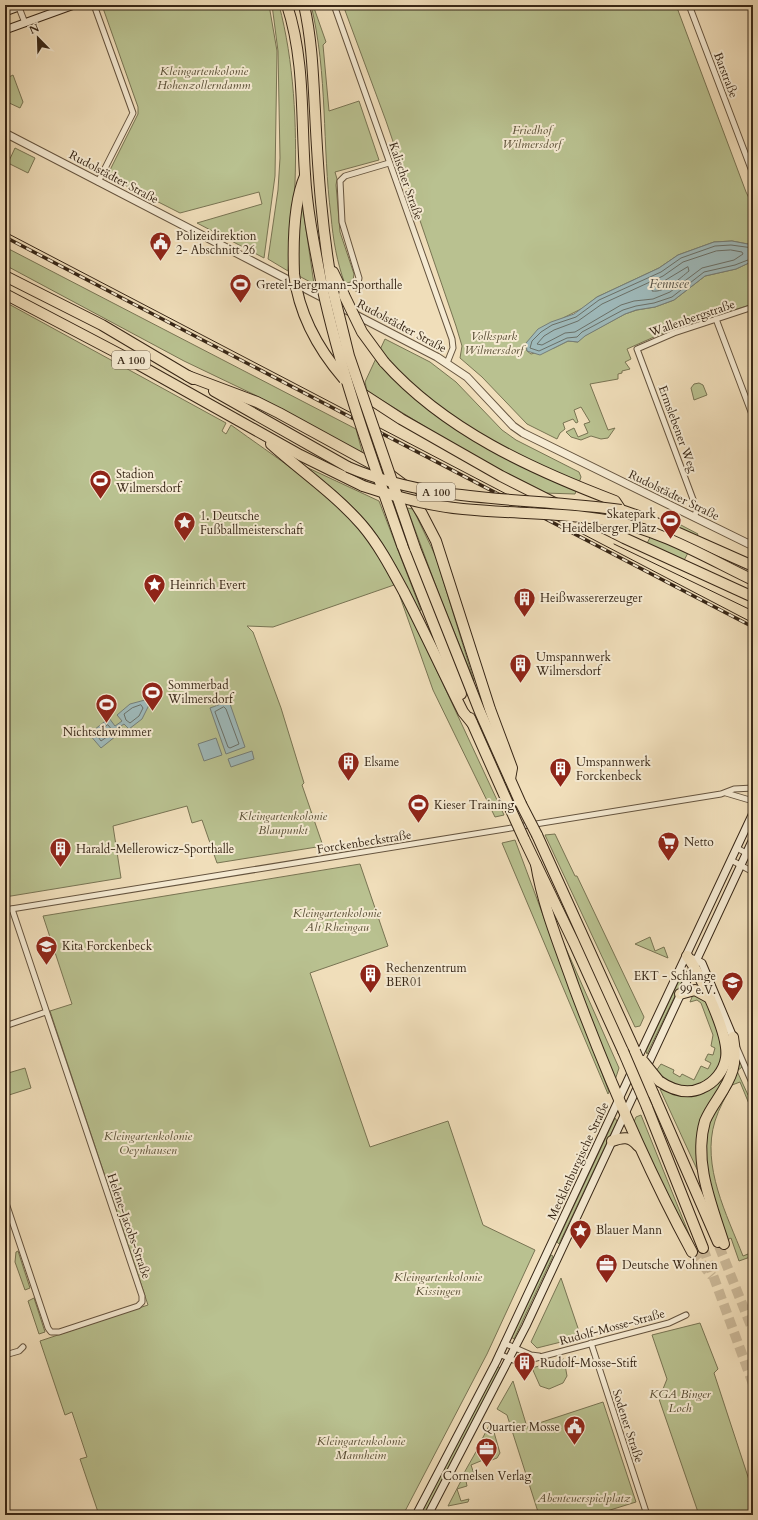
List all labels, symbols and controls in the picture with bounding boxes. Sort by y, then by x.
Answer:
north arrow [18,18,58,58]
text: N [27,20,42,38]
street label: Barstraße [710,50,742,100]
park label: Kleingartenkolonie Hohenzollerndamm [157,63,251,93]
park label: Friedhof Wilmersdorf [502,122,564,152]
street label: Kalischer Straße [385,140,427,222]
street label: Rudolstädter Straße [66,147,162,207]
place label: Polizeidirektion 2- Abschnitt 26 [176,228,257,258]
public building icon: Polizeidirektion 2- Abschnitt 26 [147,230,173,263]
sports icon: Gretel-Bergmann-Sporthalle [228,272,254,305]
water label: Fennsee [649,275,690,293]
place label: Gretel-Bergmann-Sporthalle [256,277,402,293]
street label: Rudolstädter Straße [354,296,450,356]
street label: Wallenbergstraße [646,296,737,341]
park label: Volkspark Wilmersdorf [464,328,526,358]
road number: A 100 [112,351,150,369]
street label: Ermslebener Weg [655,383,701,475]
place label: Stadion Wilmersdorf [115,466,183,496]
street label: Rudolstädter Straße [626,466,722,524]
sports icon: Stadion Wilmersdorf [88,468,114,501]
road number: A 100 [417,483,455,501]
place label: Skatepark Heidelberger Platz [562,506,657,536]
place label: 1. Deutsche Fußballmeisterschaft [200,508,304,538]
sports icon: Skatepark Heidelberger Platz [658,508,684,541]
place icon: 1. Deutsche Fußballmeisterschaft [172,510,198,543]
place icon: Heinrich Evert [141,572,167,605]
place label: Heinrich Evert [170,577,246,593]
building icon: Heißwassererzeuger [511,585,537,618]
place label: Heißwassererzeuger [540,590,643,606]
place label: Umspannwerk Wilmersdorf [535,649,612,679]
building icon: Umspannwerk Wilmersdorf [508,651,534,684]
place label: Sommerbad Wilmersdorf [167,677,235,707]
sports icon: Sommerbad Wilmersdorf [140,679,166,712]
sports icon: Nichtschwimmer [94,692,120,725]
place label: Nichtschwimmer [63,724,152,740]
building icon: Elsame [336,749,362,782]
place label: Elsame [364,754,399,770]
place label: Umspannwerk Forckenbeck [576,754,652,784]
building icon: Umspannwerk Forckenbeck [548,756,574,789]
sports icon: Kieser Training [406,792,432,825]
place label: Kieser Training [434,797,515,813]
park label: Kleingartenkolonie Blaupunkt [239,808,328,838]
street label: Forckenbeckstraße [316,827,412,857]
supermarket icon: Netto [656,829,682,862]
place label: Netto [684,834,714,850]
building icon: Harald-Mellerowicz-Sporthalle [48,836,74,869]
place label: Harald-Mellerowicz-Sporthalle [76,841,234,857]
park label: Kleingartenkolonie Alt Rheingau [293,905,382,935]
school or university icon: Kita Forckenbeck [34,933,60,966]
place label: Kita Forckenbeck [62,938,153,954]
place label: Rechenzentrum BER01 [386,960,467,990]
building icon: Rechenzentrum BER01 [358,962,384,995]
place label: EKT - Schlange 99 e.V. [634,968,716,998]
school or university icon: EKT - Schlange 99 e.V. [719,970,745,1003]
street label: Mecklenburgische Straße [544,1100,612,1222]
park label: Kleingartenkolonie Oeynhausen [104,1128,193,1158]
street label: Helene-Jacobs-Straße [103,1171,155,1281]
place icon: Blauer Mann [567,1217,593,1250]
place label: Blauer Mann [596,1222,662,1238]
office icon: Deutsche Wohnen [594,1252,620,1285]
place label: Deutsche Wohnen [622,1257,718,1273]
park label: Kleingartenkolonie Kissingen [394,1269,483,1299]
street label: Rudolf-Mosse-Straße [558,1305,666,1349]
building icon: Rudolf-Mosse-Stift [511,1350,537,1383]
place label: Rudolf-Mosse-Stift [540,1355,637,1371]
park label: KGA Binger Loch [649,1386,712,1416]
street label: Sodener Straße [609,1387,647,1465]
public building icon: Quartier Mosse [562,1414,588,1447]
place label: Quartier Mosse [482,1419,560,1435]
park label: Kleingartenkolonie Mannheim [317,1433,406,1463]
office icon: Cornelsen Verlag [474,1436,500,1469]
place label: Cornelsen Verlag [443,1468,532,1484]
park label: Abenteuerspielplatz [537,1490,631,1506]

